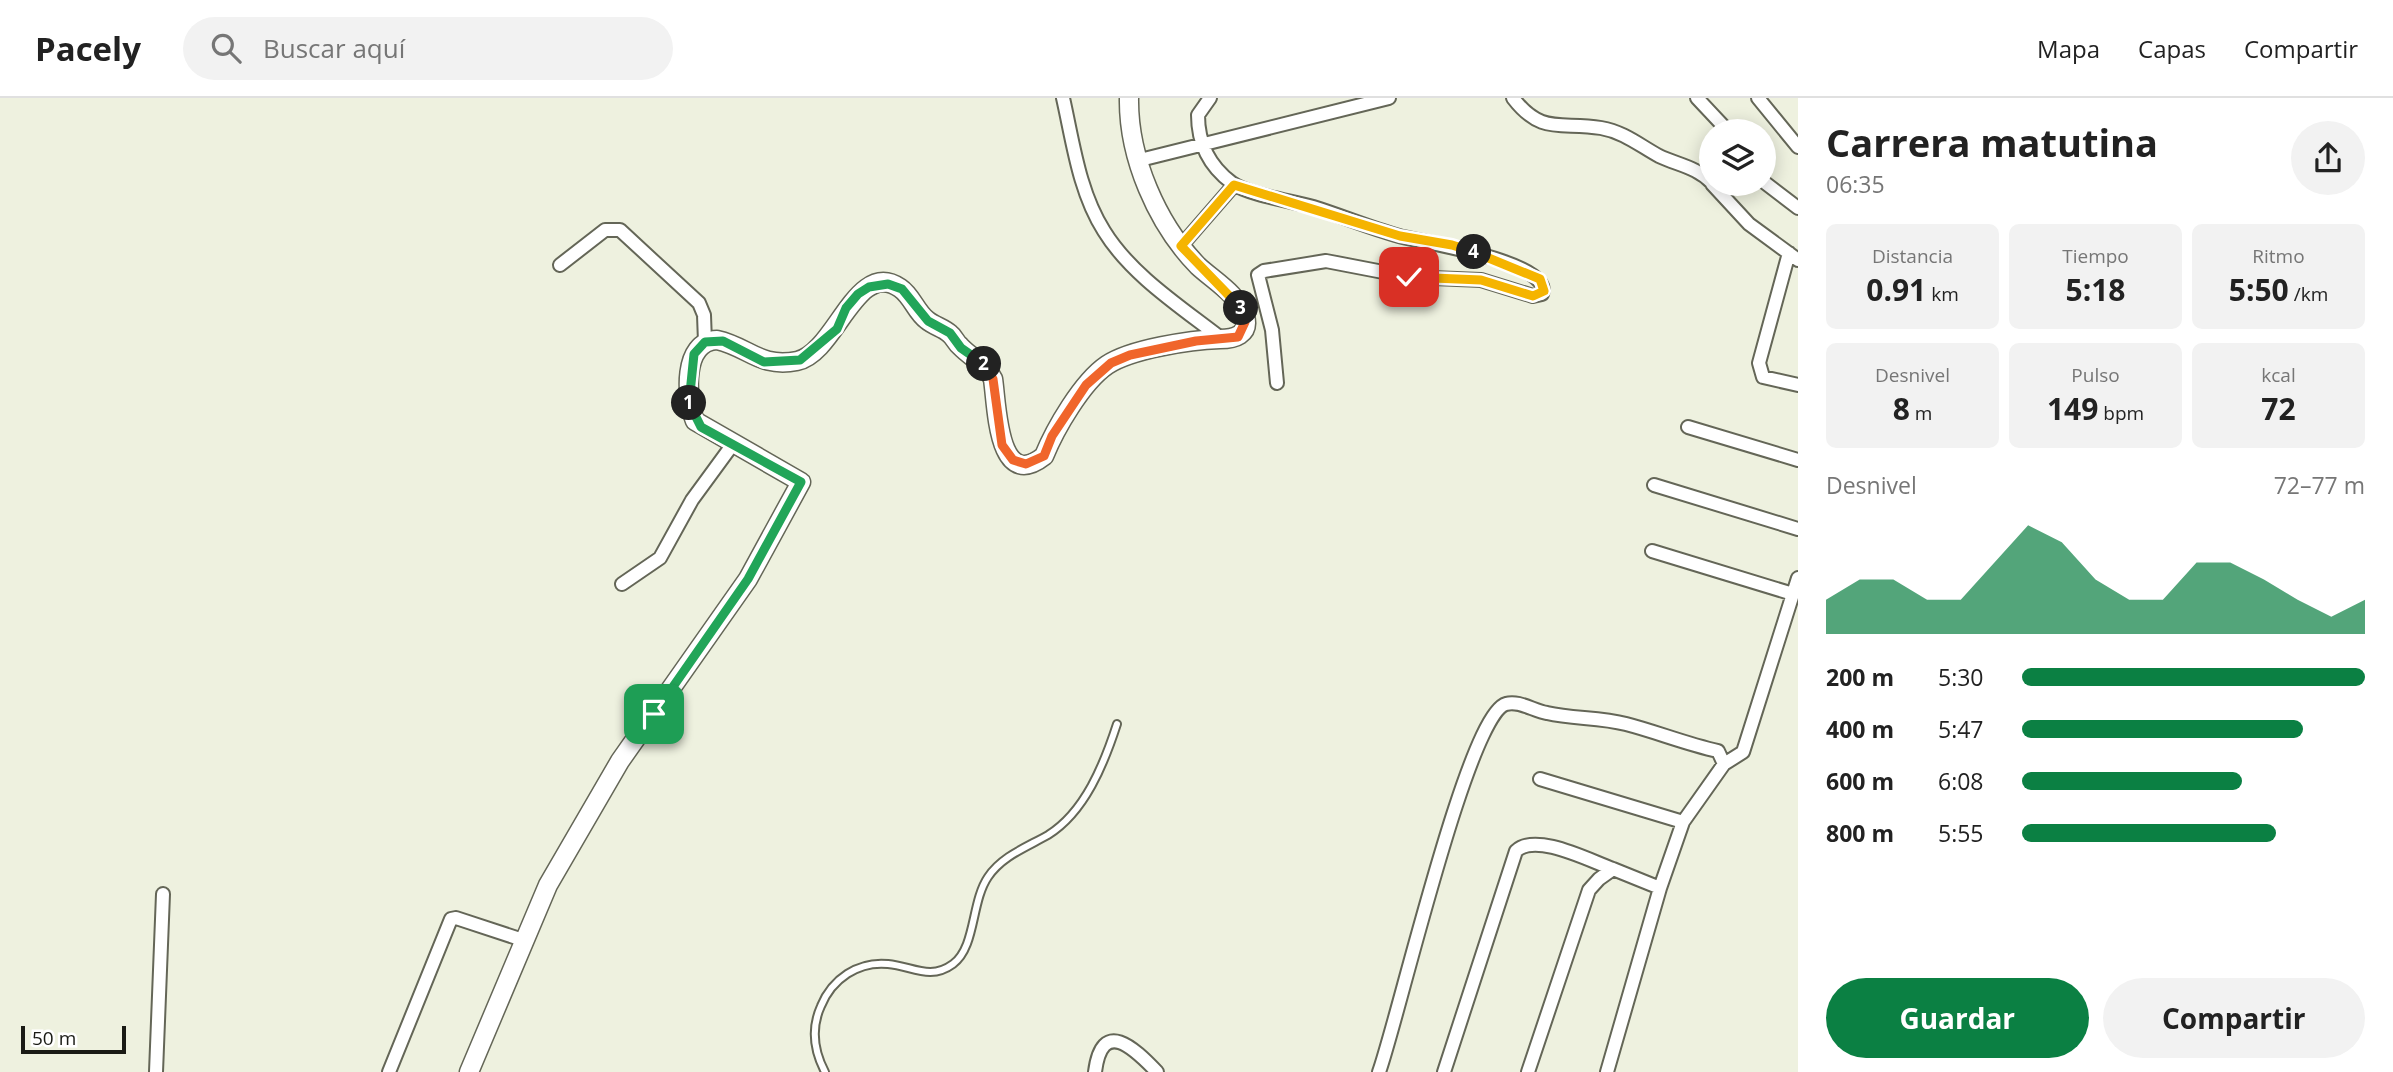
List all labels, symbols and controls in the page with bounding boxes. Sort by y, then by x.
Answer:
search box [183,17,673,80]
text: Pacely [35,26,141,71]
icon: search [207,29,245,67]
text: Buscar aquí [263,30,405,66]
text: Mapa [2037,32,2100,65]
text: Capas [2138,32,2206,65]
text: Compartir [2244,32,2358,65]
text: Carrera matutina [1826,116,2158,168]
map controls [1699,119,1776,196]
button: layers [1699,119,1776,196]
button: share [2291,121,2365,195]
text: 06:35 [1826,168,1885,200]
pin: 4 [1456,234,1492,270]
text: 4 [1468,238,1479,264]
text: Distancia [1872,243,1953,269]
text: Tiempo [2062,243,2129,269]
text: Ritmo [2252,243,2305,269]
pin [1379,247,1439,307]
icon: check [1390,258,1428,296]
text: 0.91 [1866,269,1926,310]
text: 5:18 [2065,269,2126,310]
text: 5:50 [2229,269,2289,310]
text: km [1926,281,1959,307]
text: /km [2289,281,2328,307]
pin: 3 [1224,290,1258,326]
text: 3 [1235,294,1246,320]
pin: 2 [967,346,1002,382]
text: 2 [978,350,989,376]
text: Desnivel [1875,362,1950,388]
text: Pulso [2071,362,2120,388]
text: kcal [2261,362,2296,388]
pin: 1 [672,386,706,420]
text: 8 [1893,388,1910,429]
text: 149 [2047,388,2098,429]
text: 72 [2261,388,2296,429]
text: 1 [683,389,694,415]
text: m [1910,400,1932,426]
text: bpm [2098,400,2144,426]
text: Desnivel [1826,469,1917,501]
text: 72–77 m [2274,469,2365,501]
text: 200 m [1826,661,1894,693]
text: 5:30 [1938,661,1984,693]
pin [624,684,684,744]
icon: arrive [635,695,673,733]
text: 400 m [1826,713,1894,745]
text: 5:47 [1938,713,1984,745]
text: 600 m [1826,765,1894,797]
text: 6:08 [1938,765,1984,797]
text: 800 m [1826,817,1894,849]
text: 5:55 [1938,817,1984,849]
button: Guardar [1826,978,2089,1058]
button: Compartir [2103,978,2365,1058]
scale bar [21,1023,126,1055]
text: 50 m [32,1025,76,1051]

